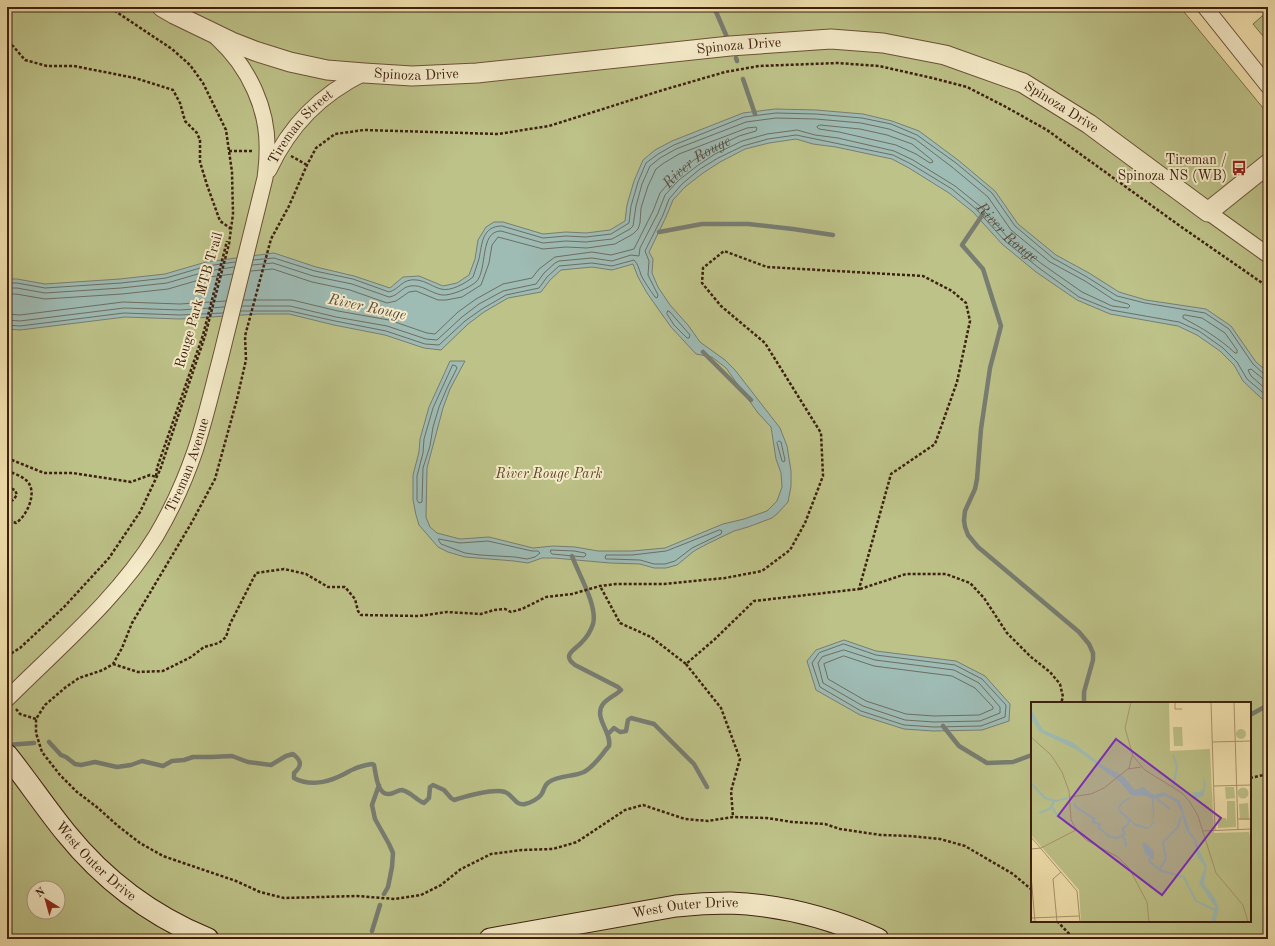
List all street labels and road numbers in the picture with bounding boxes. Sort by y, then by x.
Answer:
street label: Spinoza Drive [696,35,782,57]
street label: Spinoza Drive [373,67,459,83]
street label: Spinoza Drive [1022,79,1101,136]
street label: Tireman Street [266,87,336,166]
street label: Rouge Park MTB Trail [173,230,225,370]
street label: Tireman Avenue [163,417,212,515]
street label: West Outer Drive [53,819,139,904]
street label: West Outer Drive [631,896,739,921]

